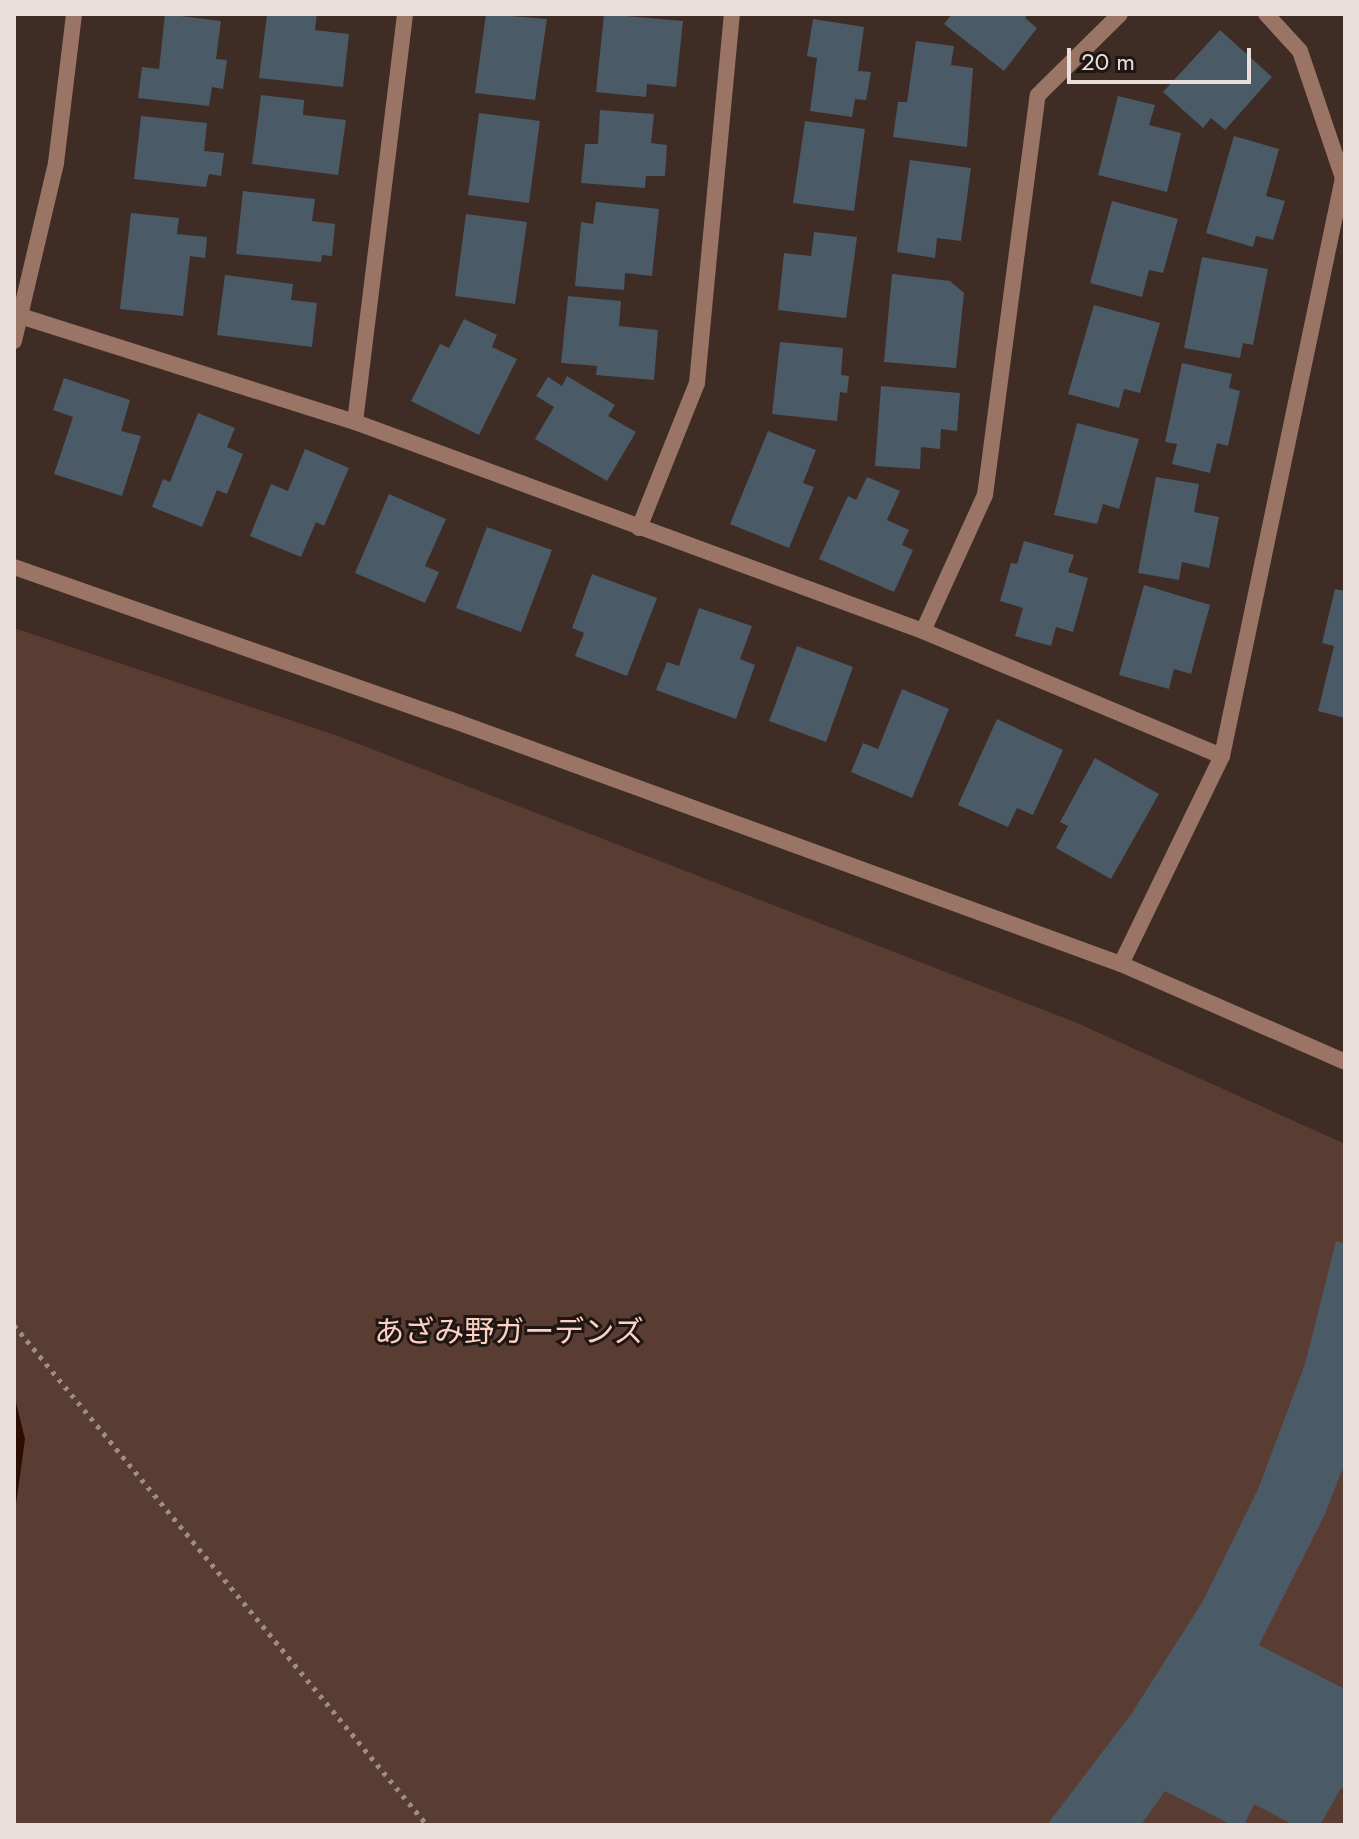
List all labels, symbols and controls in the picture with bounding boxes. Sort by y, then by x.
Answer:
scale bar [1071,32,1255,82]
text: 20 m [1081,44,1135,79]
park label: あざみ野ガーデンズ [374,1314,644,1350]

